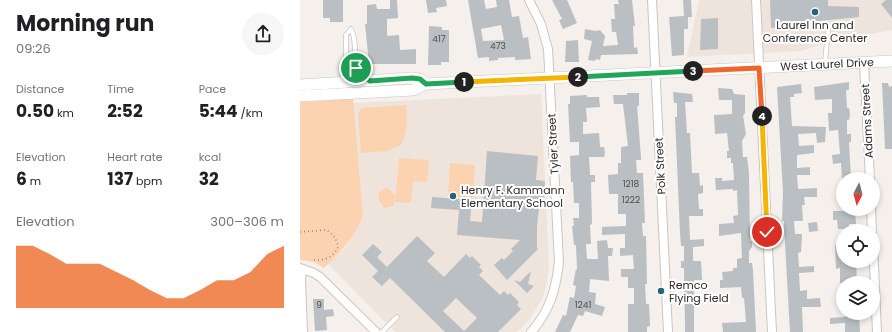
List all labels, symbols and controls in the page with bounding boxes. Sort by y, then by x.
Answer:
marker: Laurel Inn and Conference Center [810,7,820,17]
text: Morning run [16,8,154,39]
button: share [242,13,284,55]
place label: Laurel Inn and Conference Center [763,17,867,46]
house number: 417 [432,33,446,45]
text: 09:26 [16,39,51,58]
house number: 473 [490,40,506,52]
pin [339,51,373,85]
street label: West Laurel Drive [780,54,874,75]
icon: arrive [345,57,367,79]
pin: 3 [683,61,703,81]
text: 3 [690,63,696,79]
pin: 2 [568,67,588,87]
text: 2 [575,69,581,85]
pin: 1 [454,72,474,92]
text: 1 [462,74,466,90]
text: Distance [16,81,64,97]
text: Time [107,81,134,97]
text: Pace [199,81,226,97]
street label: Adams Street [857,83,877,159]
text: 0.50 [16,99,54,123]
text: 2:52 [107,99,143,123]
text: 5:44 [199,99,238,123]
text: km [54,105,74,121]
text: /km [238,105,263,121]
pin: 4 [752,106,772,126]
text: 4 [758,108,766,124]
street label: Tyler Street [543,113,563,175]
street label: Polk Street [651,137,669,195]
text: Elevation [16,149,66,165]
text: Heart rate [107,149,163,165]
text: kcal [199,149,221,165]
text: 6 [16,167,27,191]
text: 137 [107,167,133,191]
text: 32 [199,167,219,191]
north arrow [836,172,880,216]
map controls [836,172,880,320]
text: m [27,173,41,189]
text: bpm [133,173,162,189]
house number: 1218 [623,178,640,190]
place label: Henry F. Kammann Elementary School [461,182,565,211]
marker: Henry F. Kammann Elementary School [448,191,458,201]
house number: 1222 [622,194,640,206]
text: Elevation [16,212,75,231]
text: 300–306 m [210,212,284,231]
pin [750,215,784,249]
icon: check [756,221,778,243]
button: locate [836,224,880,268]
button: layers [836,276,880,320]
place label: Remco Flying Field [669,277,729,306]
marker: Remco Flying Field [656,286,666,296]
house number: 9 [316,299,322,311]
house number: 1241 [575,299,591,311]

